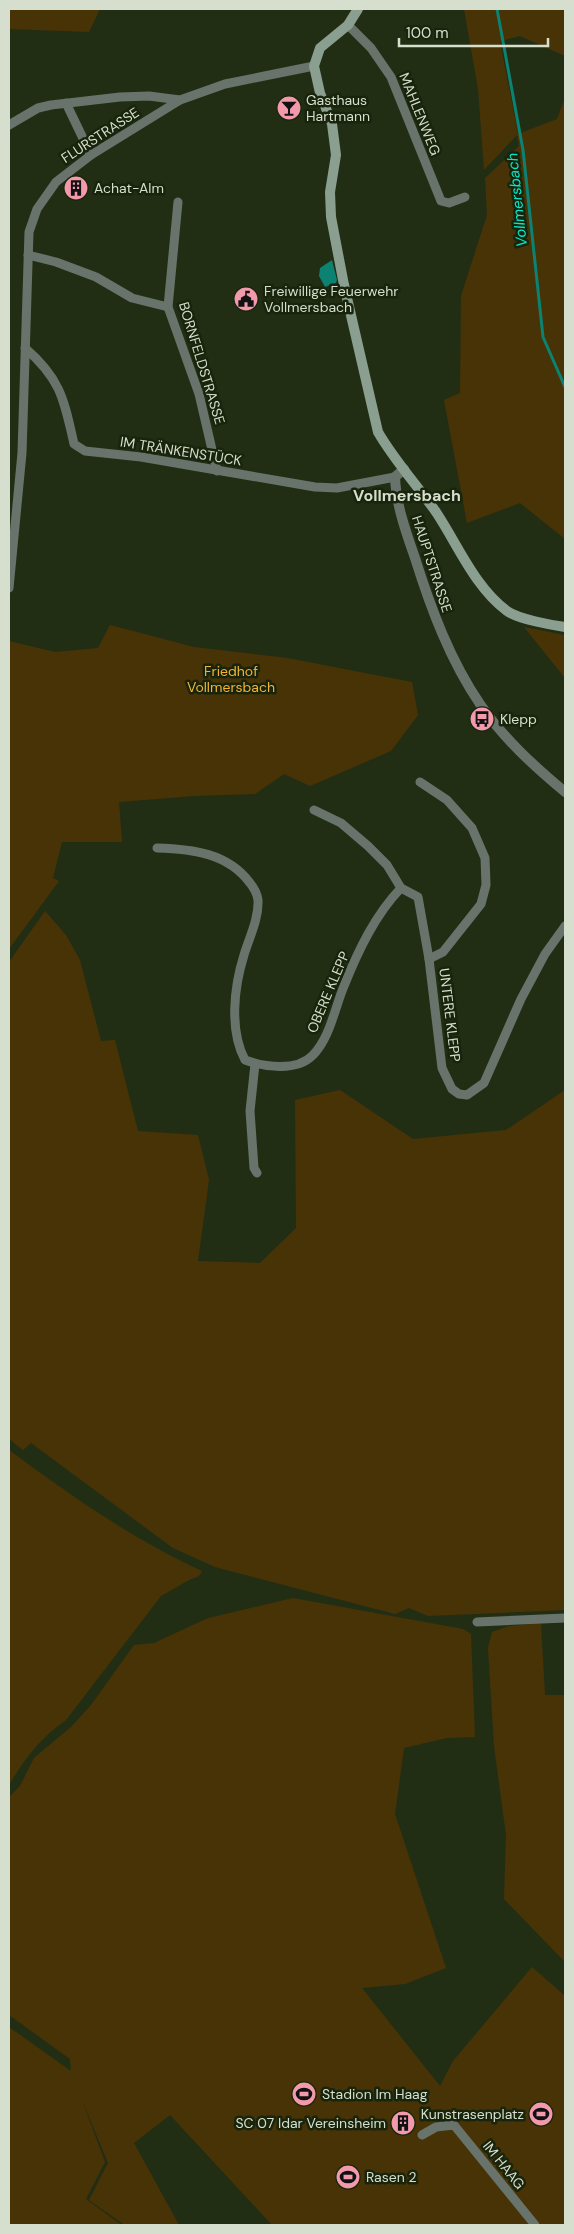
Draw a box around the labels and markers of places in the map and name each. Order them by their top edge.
place label: Gasthaus Hartmann [306,91,370,125]
bar icon: Gasthaus Hartmann [276,95,302,121]
building icon: Achat-Alm [63,175,89,201]
place label: Achat-Alm [94,179,164,197]
place label: Freiwillige Feuerwehr Vollmersbach [264,282,398,316]
public building icon: Freiwillige Feuerwehr Vollmersbach [233,286,259,312]
bus stop icon: Klepp [469,706,495,732]
place label: Klepp [500,710,537,728]
sports icon: Stadion Im Haag [291,2081,317,2107]
place label: Stadion Im Haag [322,2085,428,2103]
sports icon: Kunstrasenplatz [528,2101,554,2127]
place label: Kunstrasenplatz [421,2105,524,2123]
building icon: SC 07 Idar Vereinsheim [390,2110,416,2136]
place label: SC 07 Idar Vereinsheim [235,2114,386,2132]
sports icon: Rasen 2 [335,2164,361,2190]
place label: Rasen 2 [366,2168,417,2186]

